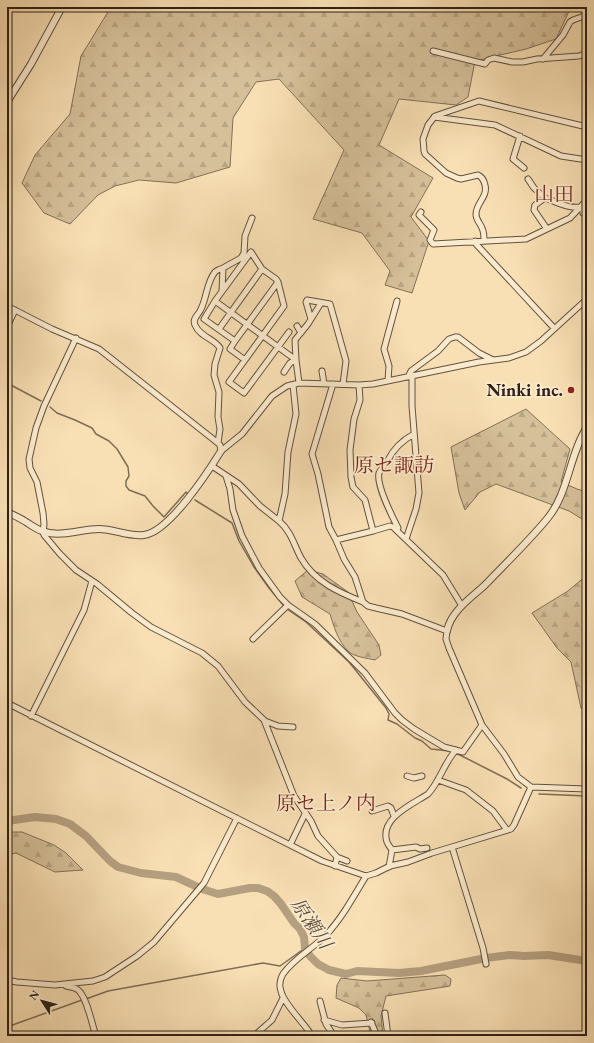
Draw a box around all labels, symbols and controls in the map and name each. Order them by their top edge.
district label: 山田 [534,181,574,207]
place label: Ninki inc. [487,378,563,401]
marker: Ninki inc. [566,385,576,395]
district label: 原セ諏訪 [354,452,434,478]
district label: 原セ上ノ内 [276,790,376,816]
water label: 原瀬川 [285,893,339,956]
north arrow [22,981,62,1021]
text: N [26,987,42,1003]

